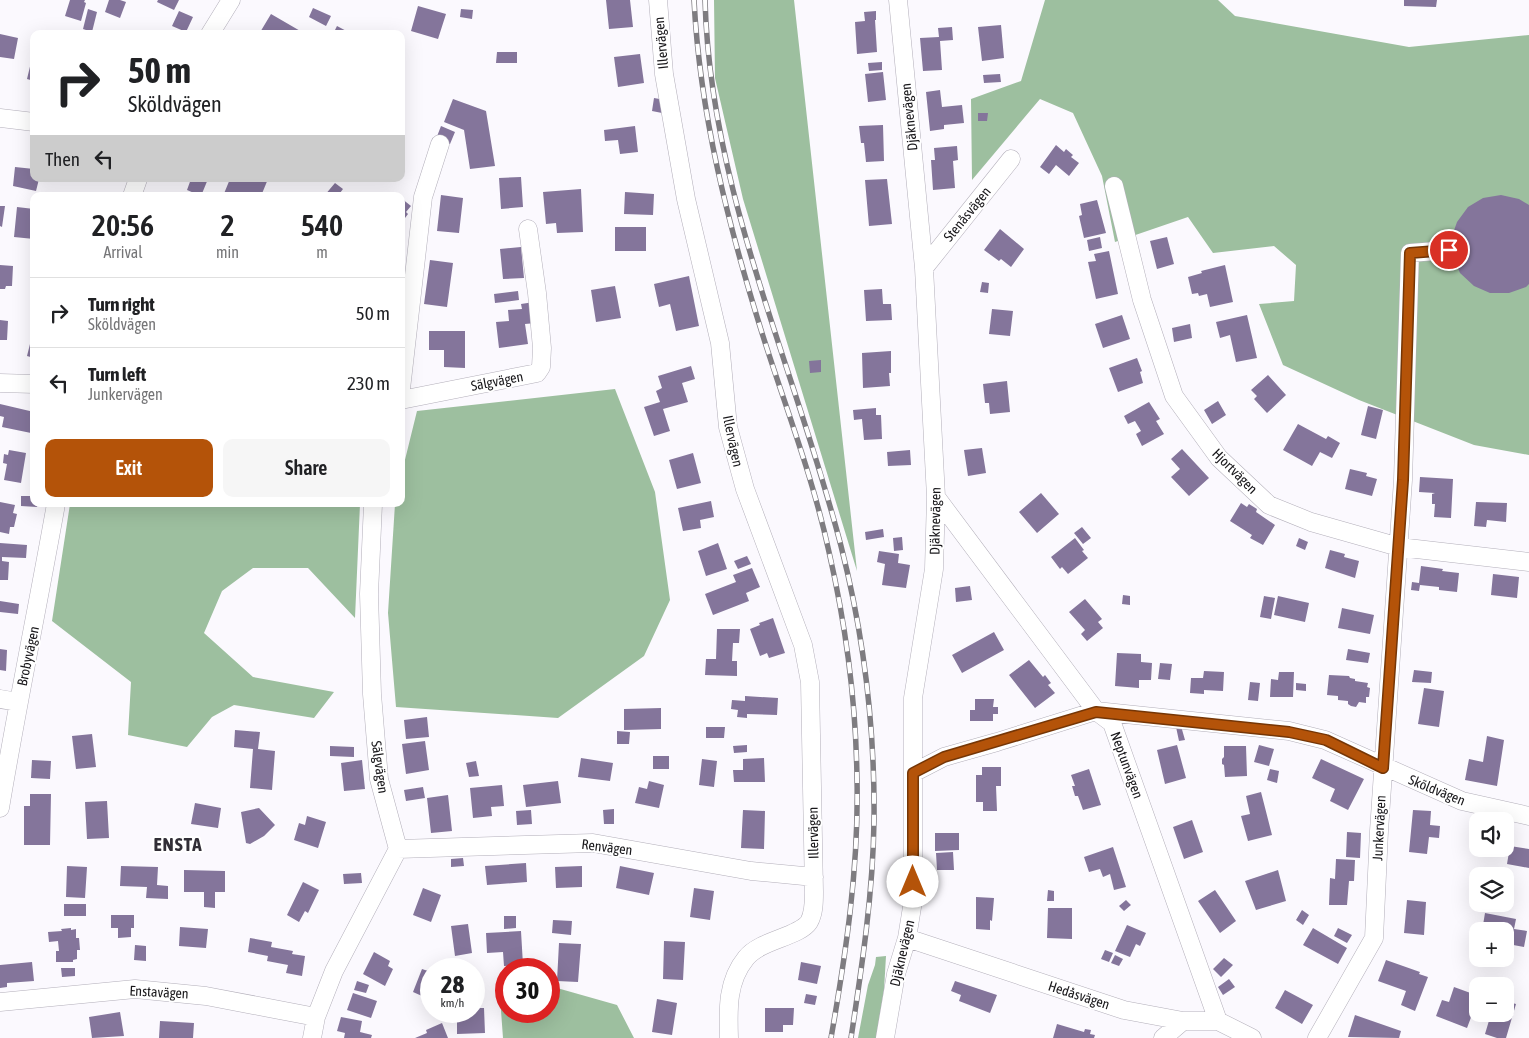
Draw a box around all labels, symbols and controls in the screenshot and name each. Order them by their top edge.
street label: Illervägen [651,16,671,70]
icon: right [45,50,110,115]
text: 50 m [128,50,191,90]
street label: Djäknevägen [898,82,920,152]
text: Sköldvägen [128,91,222,117]
icon: left [90,145,118,173]
text: Then [45,148,80,170]
street label: Stenåsvägen [940,184,994,244]
text: 20:56 [92,208,154,242]
text: 2 [220,208,235,242]
text: 540 [301,208,343,242]
pin [1428,229,1470,271]
icon: arrive [1435,236,1463,264]
text: Arrival [103,243,143,261]
text: min [216,243,239,261]
text: m [316,243,328,261]
text: Turn right [88,293,155,315]
icon: right [45,299,73,327]
text: 50 m [356,302,390,324]
text: Sköldvägen [88,315,156,333]
text: Turn left [88,363,146,385]
street label: Sälgvägen [469,368,525,394]
icon: left [45,369,73,397]
text: 230 m [347,372,390,394]
text: Junkervägen [88,385,163,403]
street label: Illervägen [720,414,746,468]
button: Exit [45,439,213,497]
button: Share [223,439,390,497]
street label: Hjortvägen [1209,445,1261,497]
street label: Djäknevägen [926,487,944,555]
street label: Brobyvägen [14,625,42,687]
street label: Neptunvägen [1108,729,1146,801]
street label: Sälgvägen [368,740,392,794]
street label: Sköldvägen [1406,771,1468,809]
street label: Junkervägen [1369,795,1389,861]
street label: Illervägen [805,807,821,859]
map controls [1469,812,1514,1022]
button: sound [1469,812,1514,857]
district label: ENSTA [153,833,203,855]
street label: Renvägen [581,836,633,858]
position arrow [886,855,938,907]
button: layers [1469,867,1514,912]
street label: Djäknevägen [887,918,917,988]
button: + [1469,922,1514,967]
speed limit sign: 30 [495,958,560,1023]
text: 28 [441,970,464,998]
button: − [1469,977,1514,1022]
street label: Hedåsvägen [1046,978,1112,1012]
street label: Enstavägen [129,982,189,1002]
text: km/h [441,996,464,1010]

